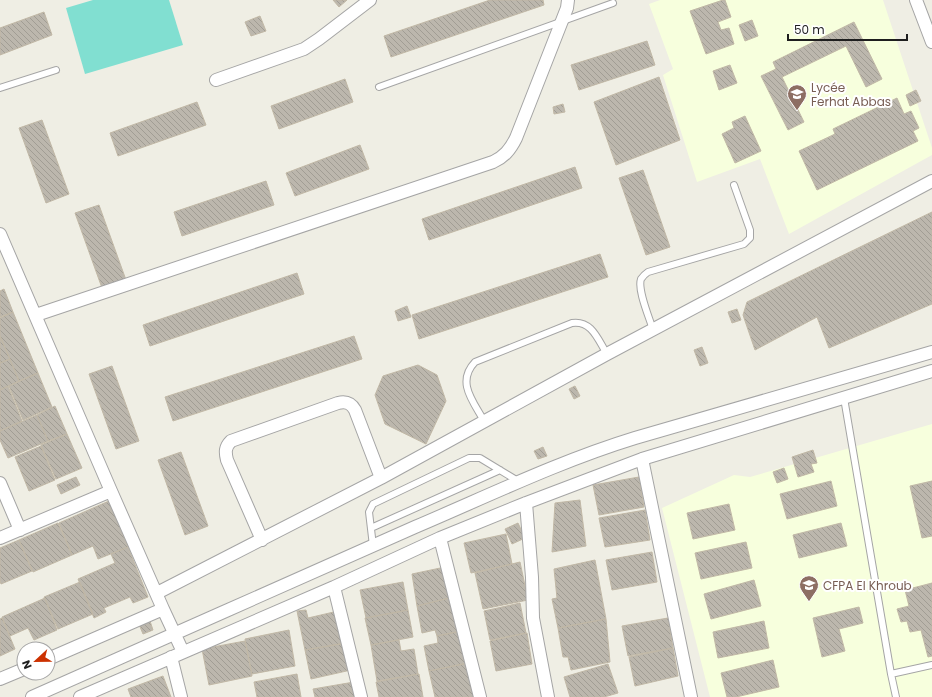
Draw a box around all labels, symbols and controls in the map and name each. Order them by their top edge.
scale bar [788,16,907,42]
text: 50 m [794,21,825,38]
place label: Lycée Ferhat Abbas [811,79,891,110]
school or university icon: Lycée Ferhat Abbas [786,83,808,111]
school or university icon: CFPA El Khroub [798,574,820,602]
place label: CFPA El Khroub [823,577,912,594]
north arrow [16,641,56,681]
text: N [18,658,36,672]

